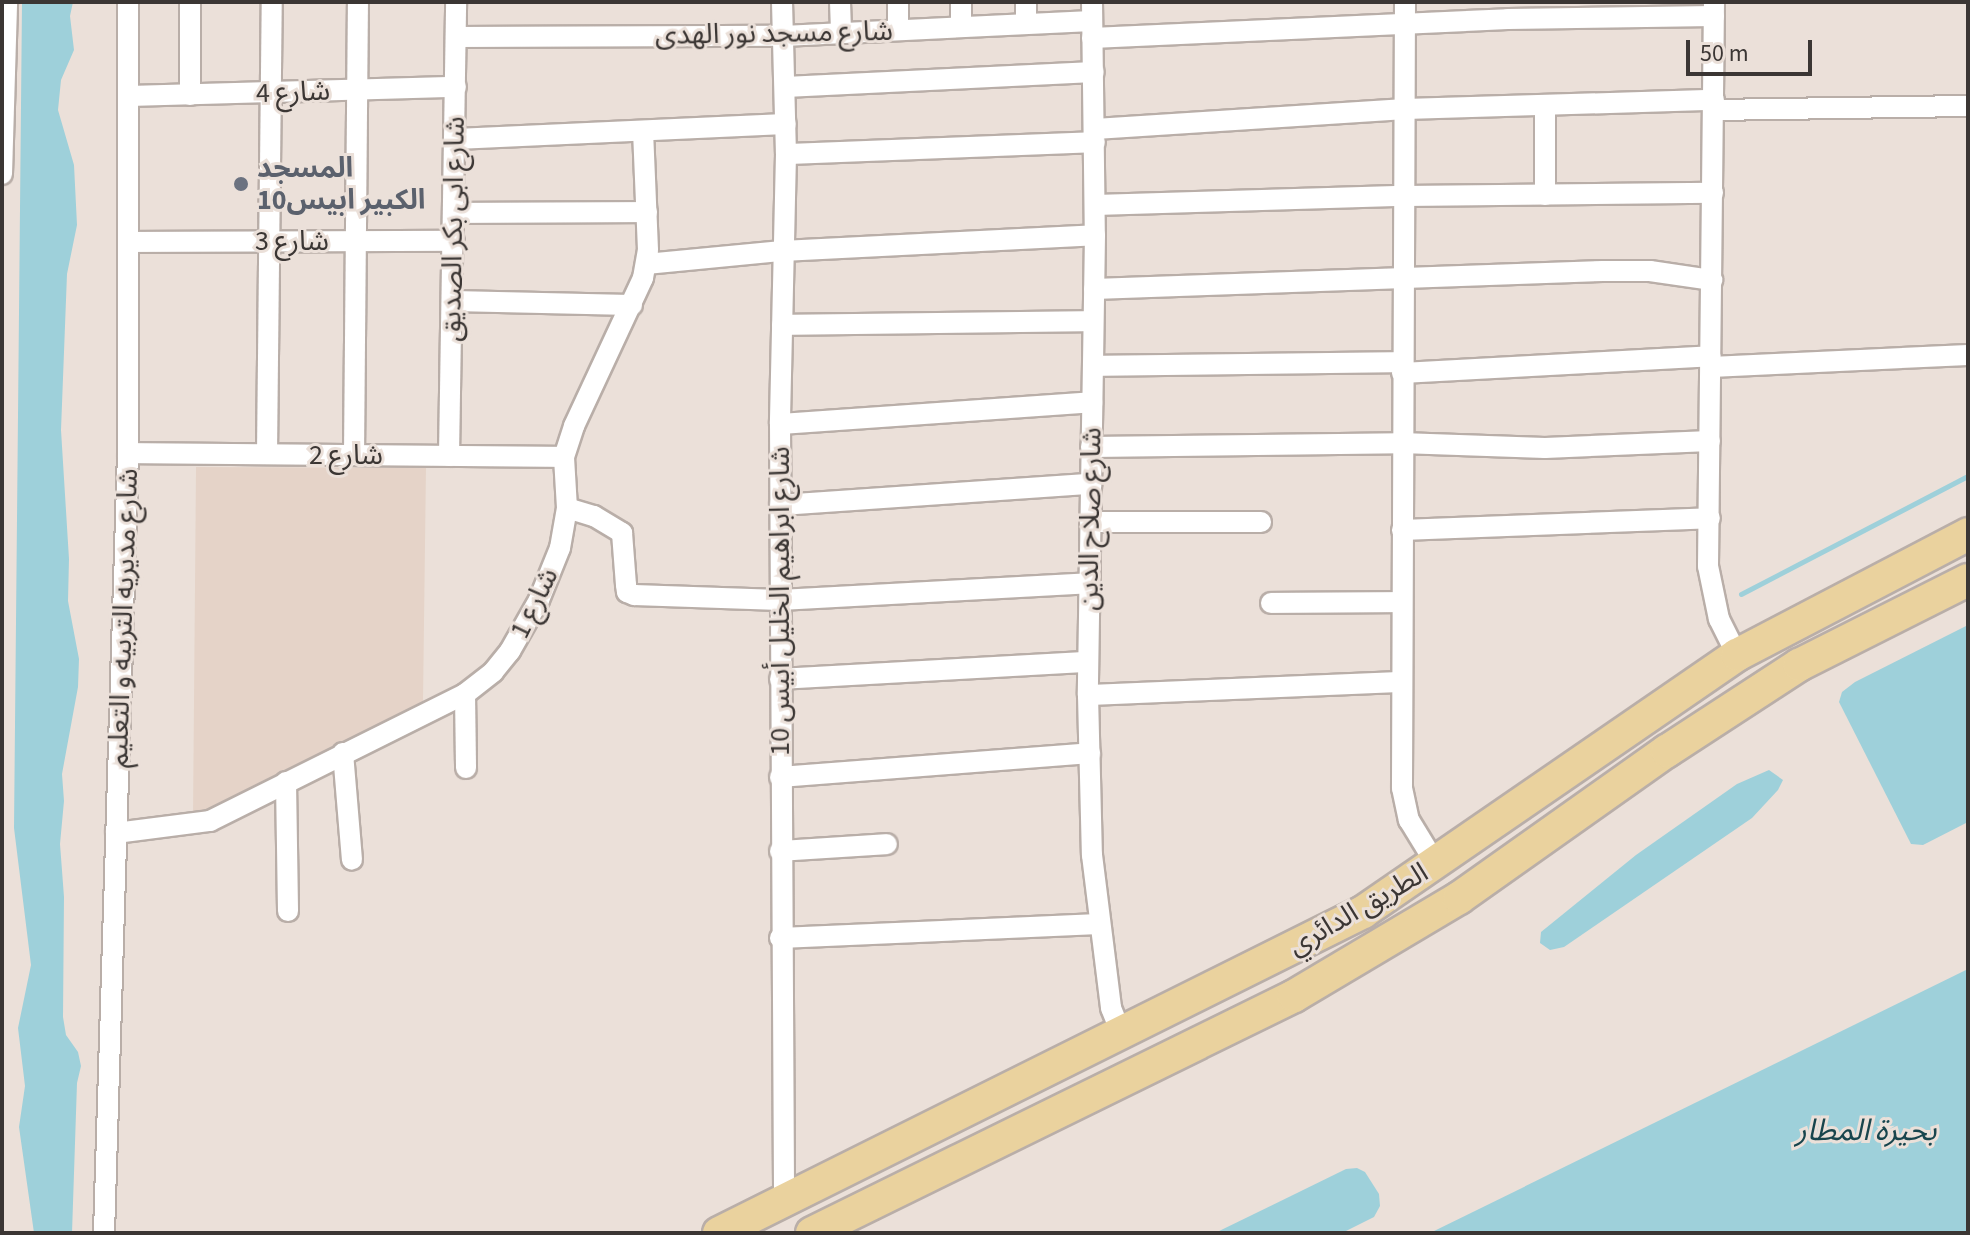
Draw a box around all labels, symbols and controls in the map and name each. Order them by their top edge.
street label: شارع مسجد نور الهدى [655,14,893,52]
scale bar [1690,24,1816,74]
text: 50 m [1700,36,1749,71]
street label: شارع 4 [255,74,331,110]
street label: شارع ابى بكر الصديق [434,116,472,342]
place label: المسجد الكبير ابيس10 [257,151,425,217]
marker: المسجد الكبير ابيس10 [232,175,250,193]
street label: شارع 3 [255,224,329,258]
street label: شارع صلاح الدين [1072,427,1108,611]
street label: شارع 2 [309,438,383,472]
street label: شارع ابراهيم الخليل أبيس 10 [763,446,797,756]
street label: شارع مديريه التربيه و التعليم [101,468,145,768]
street label: شارع 1 [503,562,565,644]
street label: الطريق الدائري [1282,855,1434,963]
water label: بحيرة المطار [1796,1113,1936,1149]

